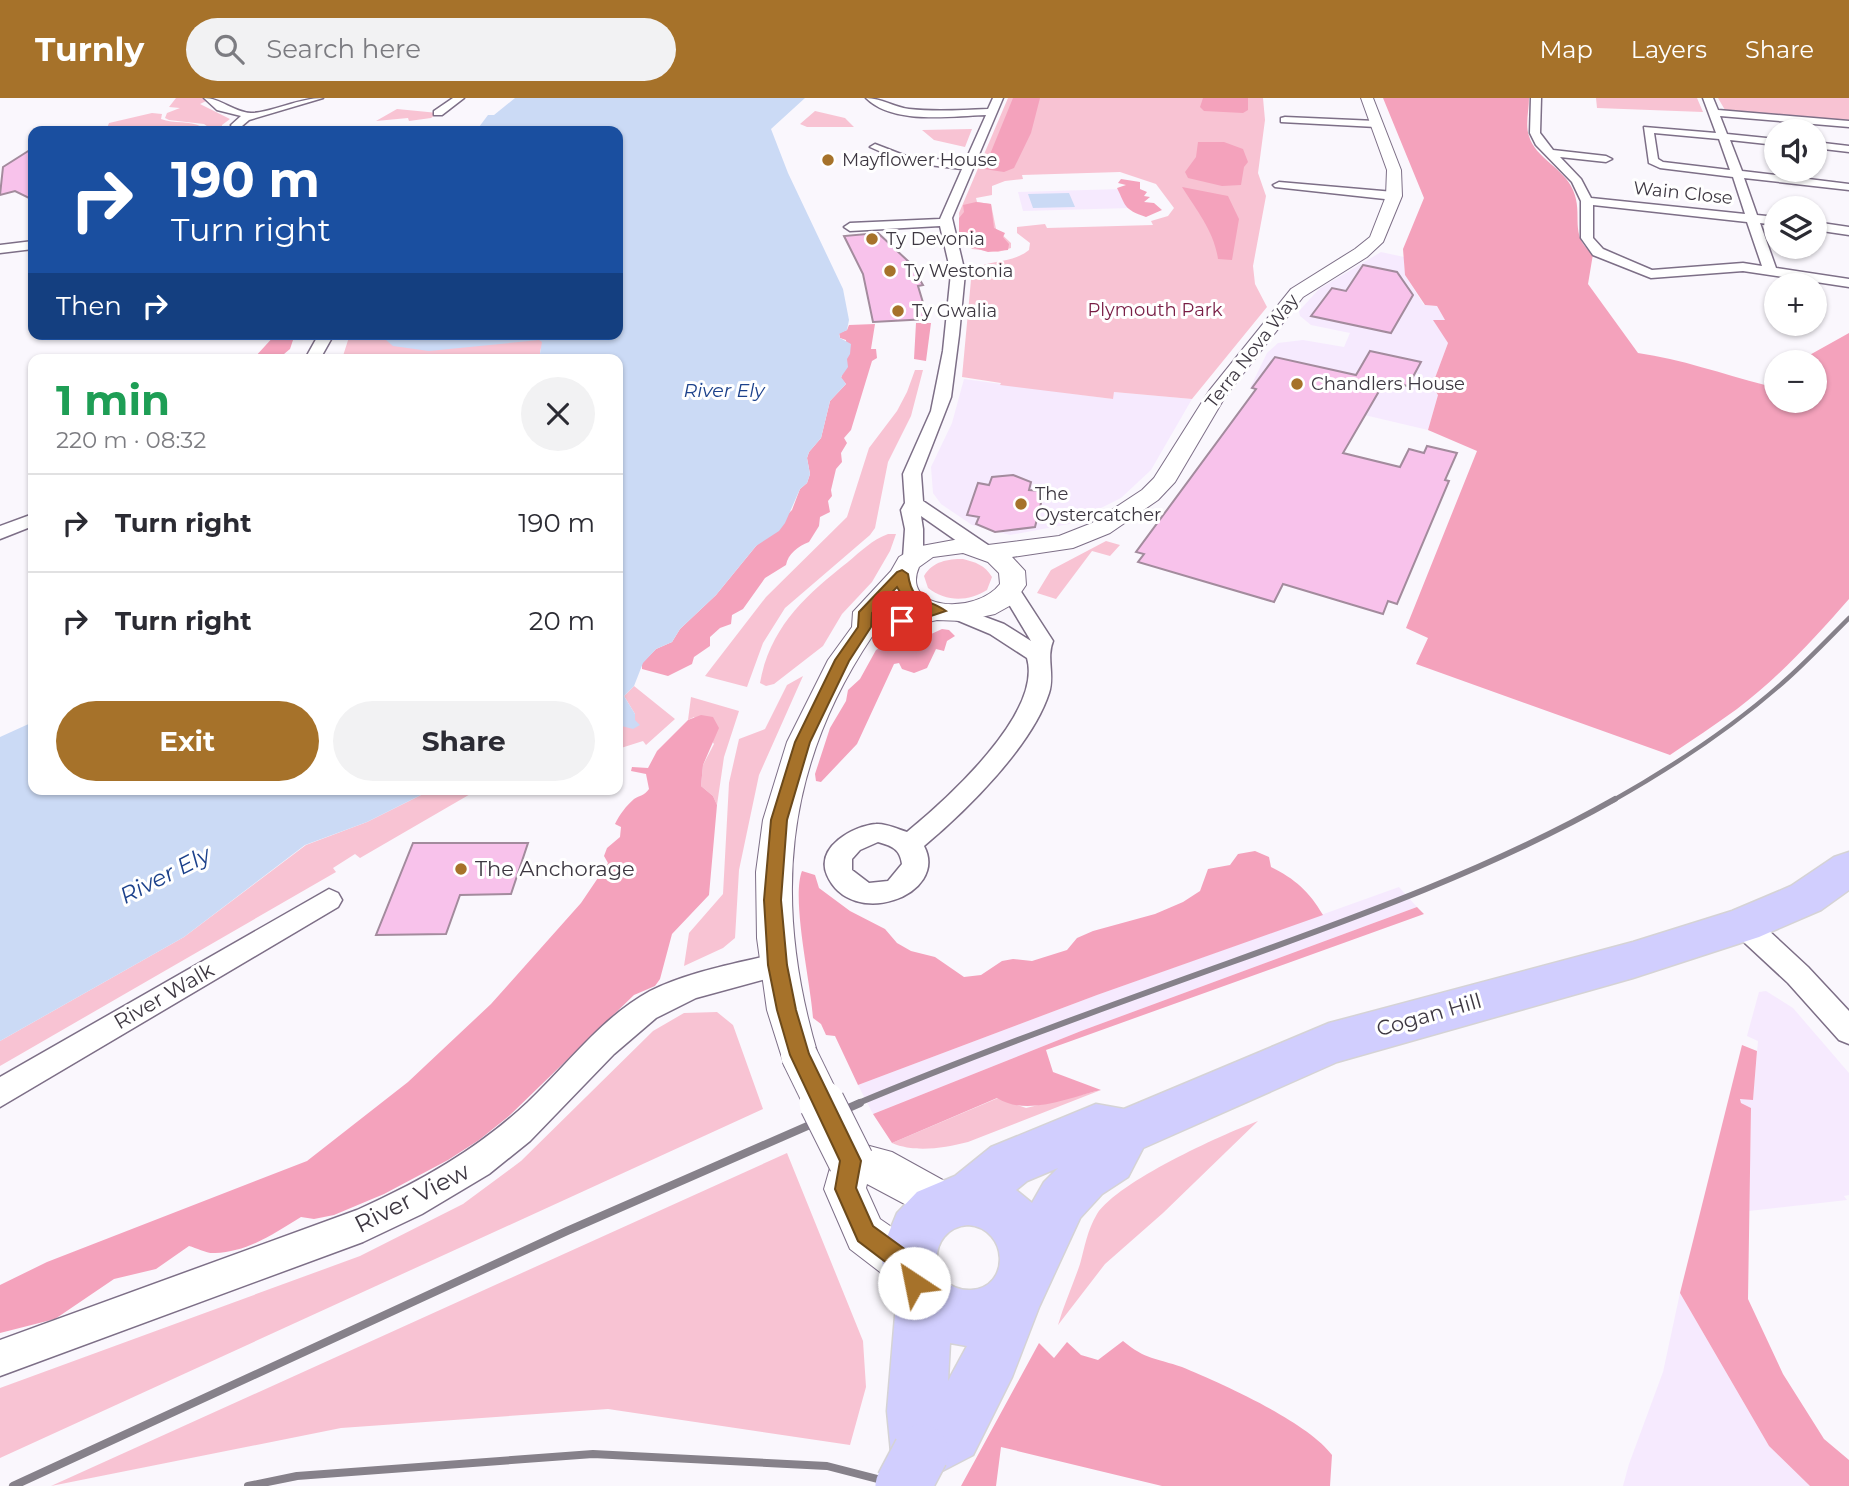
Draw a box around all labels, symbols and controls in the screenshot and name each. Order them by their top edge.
search box [186,18,676,81]
text: Turnly [35,29,144,69]
icon: search [210,30,248,68]
text: Search here [266,33,421,65]
text: Map [1539,35,1593,64]
text: Layers [1631,35,1707,64]
text: Share [1745,35,1814,64]
map controls [1764,119,1827,413]
button: sound [1764,119,1827,182]
place label: Mayflower House [842,149,997,171]
text: 190 m [171,150,320,209]
marker: Mayflower House [820,152,836,168]
icon: right [56,154,147,245]
street label: Wain Close [1632,177,1734,209]
button: layers [1764,196,1827,259]
text: Turn right [171,210,331,249]
place label: Ty Devonia [886,228,985,250]
marker: Ty Devonia [864,231,880,247]
place label: Ty Westonia [904,260,1013,282]
marker: Ty Westonia [882,263,898,279]
button: + [1764,273,1827,336]
icon: right [136,287,174,325]
street label: Terra Nova Way [1201,289,1303,412]
text: Then [56,290,122,322]
park label: Plymouth Park [1087,299,1223,321]
place label: Ty Gwalia [912,300,997,322]
marker: Ty Gwalia [890,303,906,319]
button: − [1764,350,1827,413]
place label: Chandlers House [1311,373,1465,395]
text: 1 min [56,374,170,426]
marker: Chandlers House [1289,376,1305,392]
button: close [521,377,595,451]
water label: River Ely [684,379,766,402]
text: 220 m · 08:32 [56,426,206,454]
place label: The Oystercatcher [1035,483,1161,526]
marker: The Oystercatcher [1013,496,1029,512]
icon: right [56,504,94,542]
text: Turn right [115,507,251,539]
text: 190 m [518,507,595,539]
pin [872,591,932,651]
icon: right [56,602,94,640]
icon: arrive [883,602,921,640]
text: Turn right [115,605,251,637]
text: 20 m [529,605,595,637]
button: Exit [56,701,319,781]
button: Share [333,701,595,781]
water label: River Ely [115,840,216,910]
place label: The Anchorage [475,856,635,881]
marker: The Anchorage [453,861,469,877]
street label: River Walk [109,957,219,1034]
street label: Cogan Hill [1373,988,1484,1041]
street label: River View [349,1156,474,1239]
position arrow [877,1246,951,1320]

